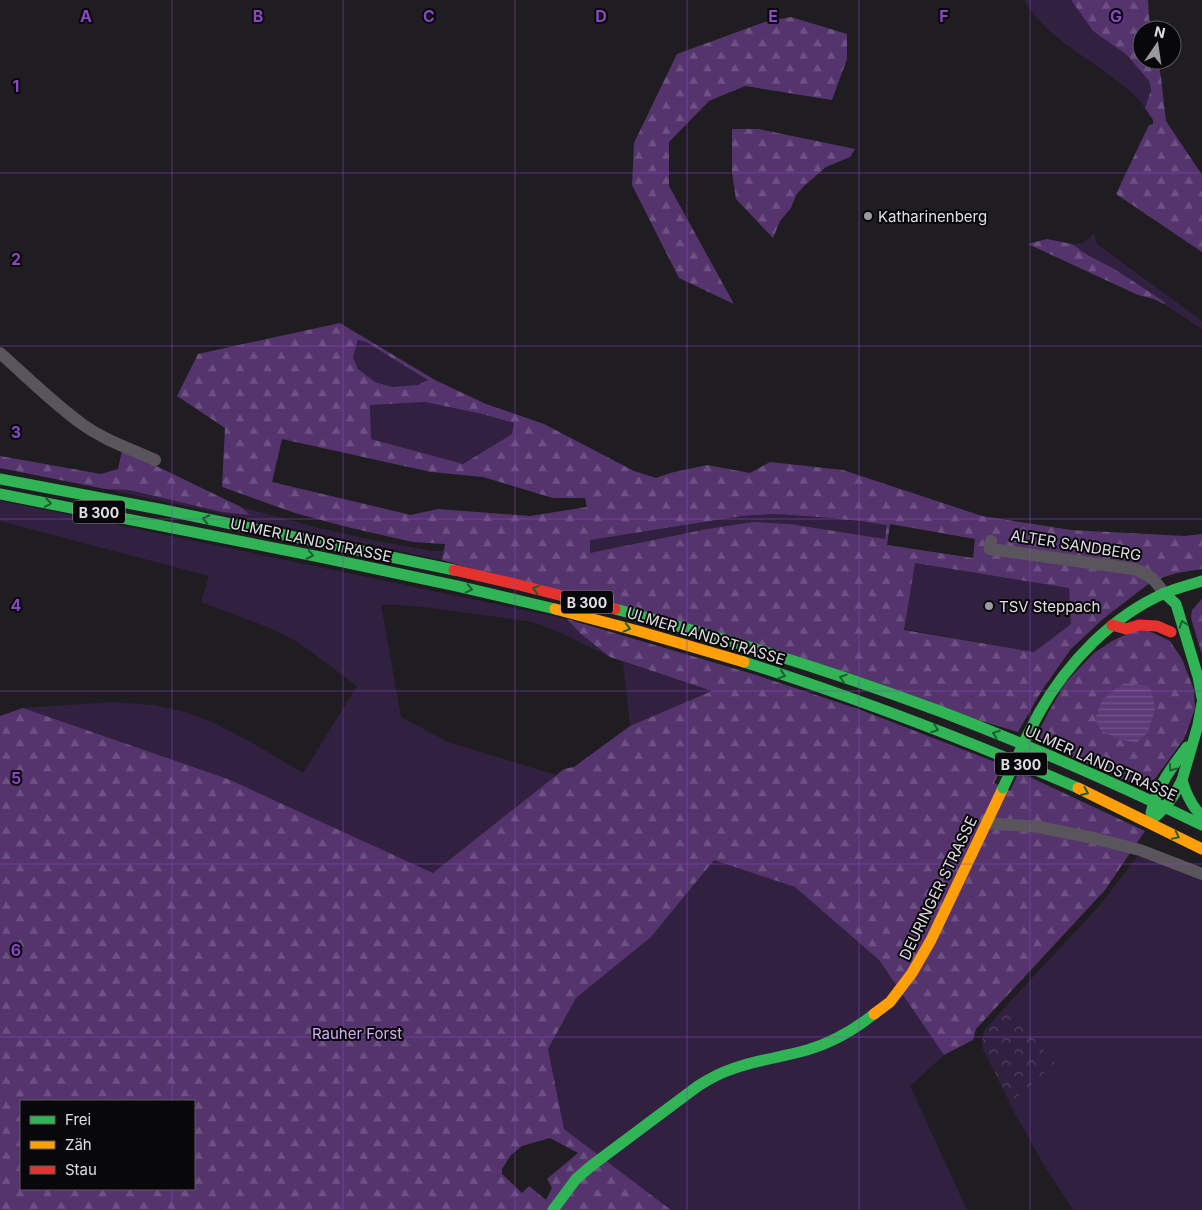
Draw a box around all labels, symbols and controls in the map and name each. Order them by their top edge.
text: A [80,6,92,26]
text: B [253,6,263,26]
text: C [423,6,435,26]
text: D [595,6,607,26]
text: E [768,6,778,26]
text: F [939,6,949,26]
text: G [1110,6,1122,26]
north arrow [1132,20,1182,70]
text: N [1153,22,1167,41]
text: 1 [13,76,19,96]
place label: Katharinenberg [878,207,987,226]
marker: Katharinenberg [862,210,874,222]
text: 2 [11,249,21,269]
text: 3 [11,422,21,442]
one-way arrow [44,498,52,508]
road number: B 300 [73,501,125,524]
one-way arrow [201,514,210,524]
street label: ULMER LANDSTRASSE [229,514,393,566]
street label: ALTER SANDBERG [1009,525,1143,565]
one-way arrow [306,549,315,559]
one-way arrow [464,583,473,594]
one-way arrow [531,584,540,595]
road number: B 300 [561,590,613,614]
text: 4 [11,595,22,615]
place label: TSV Steppach [999,597,1100,616]
marker: TSV Steppach [983,600,995,612]
street label: ULMER LANDSTRASSE [625,603,787,669]
one-way arrow [1179,621,1189,629]
one-way arrow [622,623,630,633]
one-way arrow [778,669,786,679]
one-way arrow [839,674,848,684]
street label: ULMER LANDSTRASSE [1022,721,1180,805]
one-way arrow [931,724,939,734]
one-way arrow [992,729,1000,739]
road number: B 300 [995,752,1047,776]
one-way arrow [1169,762,1178,772]
text: 5 [11,768,21,788]
one-way arrow [1080,786,1089,797]
street label: DEURINGER STRASSE [895,813,981,963]
one-way arrow [1170,829,1179,839]
text: 6 [11,940,21,960]
park label: Rauher Forst [312,1024,402,1043]
legend [20,1100,195,1190]
text: Frei [65,1110,91,1129]
text: Zäh [65,1135,92,1154]
text: Stau [65,1160,97,1179]

